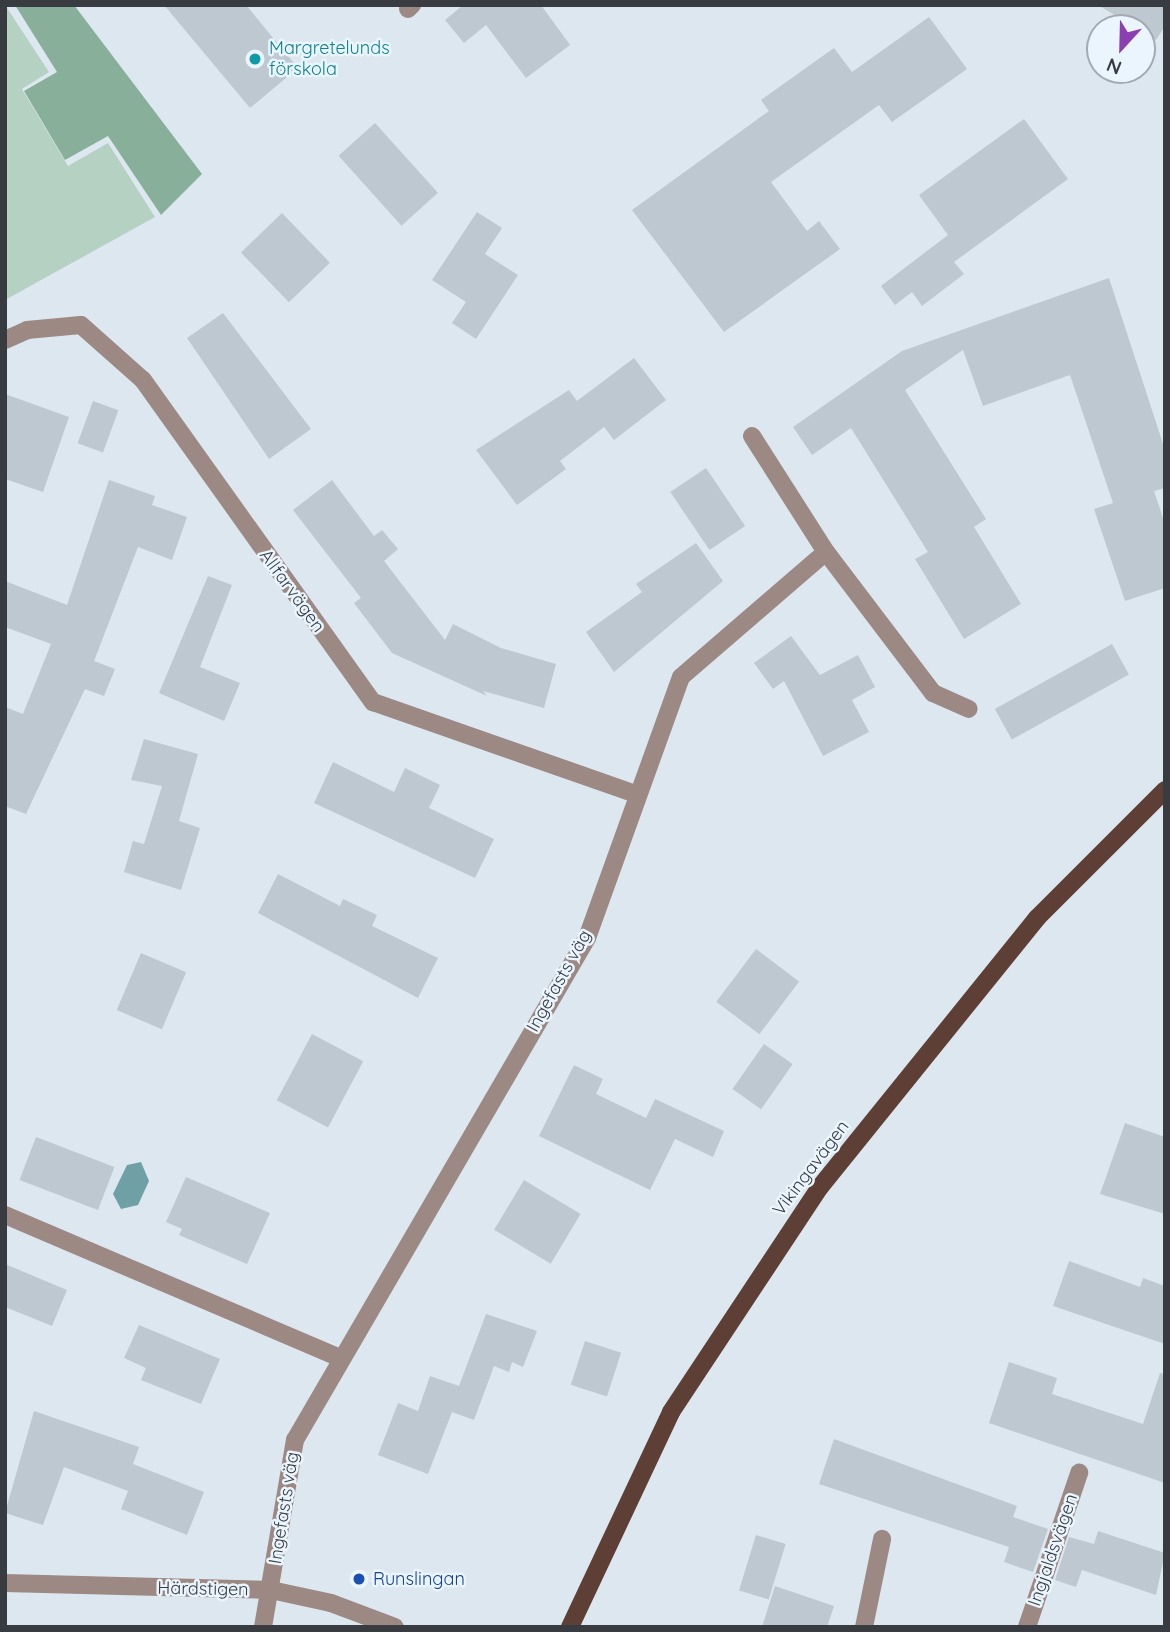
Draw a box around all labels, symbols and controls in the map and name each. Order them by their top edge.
north arrow [1086,14,1156,84]
place label: Margretelunds förskola [269,38,390,80]
marker: Margretelunds förskola [247,51,263,67]
text: N [1103,53,1125,80]
street label: Allfarvägen [255,545,329,637]
street label: Ingefasts väg [522,926,596,1036]
street label: Vikingavägen [768,1116,854,1220]
street label: Ingefasts väg [264,1450,304,1566]
street label: Ingjaldsvägen [1024,1491,1082,1609]
place label: Runslingan [373,1568,465,1590]
marker: Runslingan [351,1571,367,1587]
street label: Härdstigen [157,1577,249,1601]

